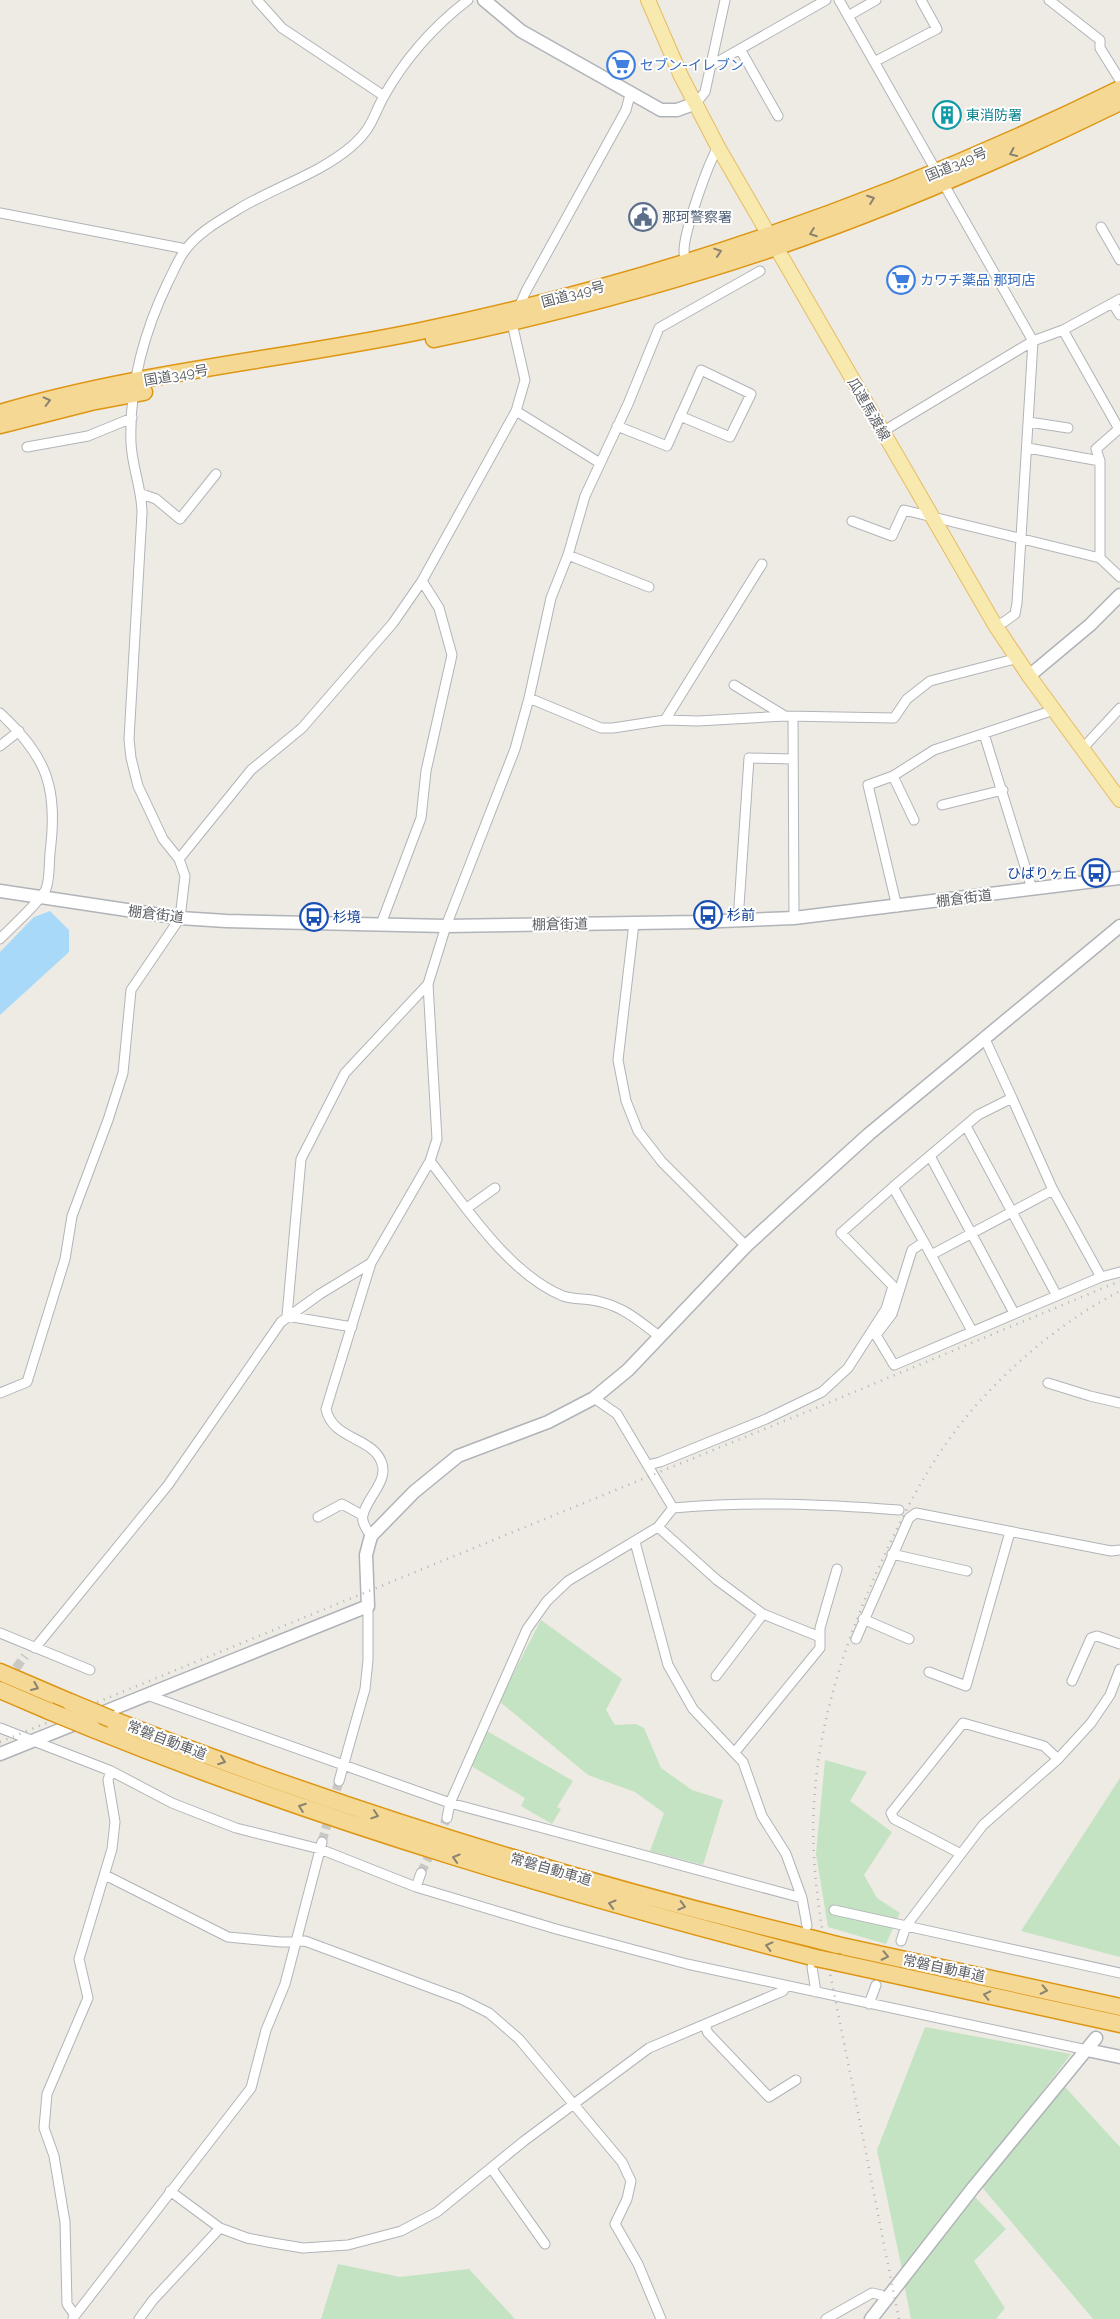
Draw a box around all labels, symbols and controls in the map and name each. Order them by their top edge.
supermarket icon: セブン-イレブン [606,50,636,80]
place label: セブン-イレブン [640,57,744,73]
building icon: 東消防署 [932,100,962,130]
place label: 東消防署 [966,107,1022,123]
street label: 国道349号 [923,144,989,184]
one-way arrow [1009,146,1018,157]
one-way arrow [866,195,875,205]
public building icon: 那珂警察署 [628,202,658,232]
place label: 那珂警察署 [662,209,732,225]
one-way arrow [809,227,818,237]
one-way arrow [713,248,721,258]
supermarket icon: カワチ薬品 那珂店 [886,265,916,295]
place label: カワチ薬品 那珂店 [920,272,1036,288]
street label: 国道349号 [539,278,607,310]
street label: 国道349号 [142,361,210,389]
street label: 瓜連馬渡線 [845,375,893,443]
one-way arrow [43,396,51,406]
bus stop icon: ひばりヶ丘 [1081,858,1111,888]
place label: ひばりヶ丘 [1007,865,1077,881]
street label: 棚倉街道 [935,887,993,909]
bus stop icon: 杉前 [693,900,723,930]
bus stop icon: 杉境 [299,902,329,932]
street label: 棚倉街道 [127,903,185,925]
place label: 杉前 [727,907,755,923]
place label: 杉境 [333,909,361,925]
street label: 棚倉街道 [532,916,588,932]
one-way arrow [30,1681,39,1691]
street label: 常磐自動車道 [125,1717,209,1763]
one-way arrow [217,1755,226,1765]
one-way arrow [298,1803,307,1813]
one-way arrow [371,1809,379,1819]
street label: 常磐自動車道 [508,1850,594,1888]
one-way arrow [453,1854,461,1864]
one-way arrow [608,1899,617,1910]
one-way arrow [678,1901,686,1911]
one-way arrow [766,1941,774,1951]
one-way arrow [881,1950,889,1960]
street label: 常磐自動車道 [901,1951,987,1985]
one-way arrow [1039,1985,1048,1995]
one-way arrow [982,1990,991,2001]

